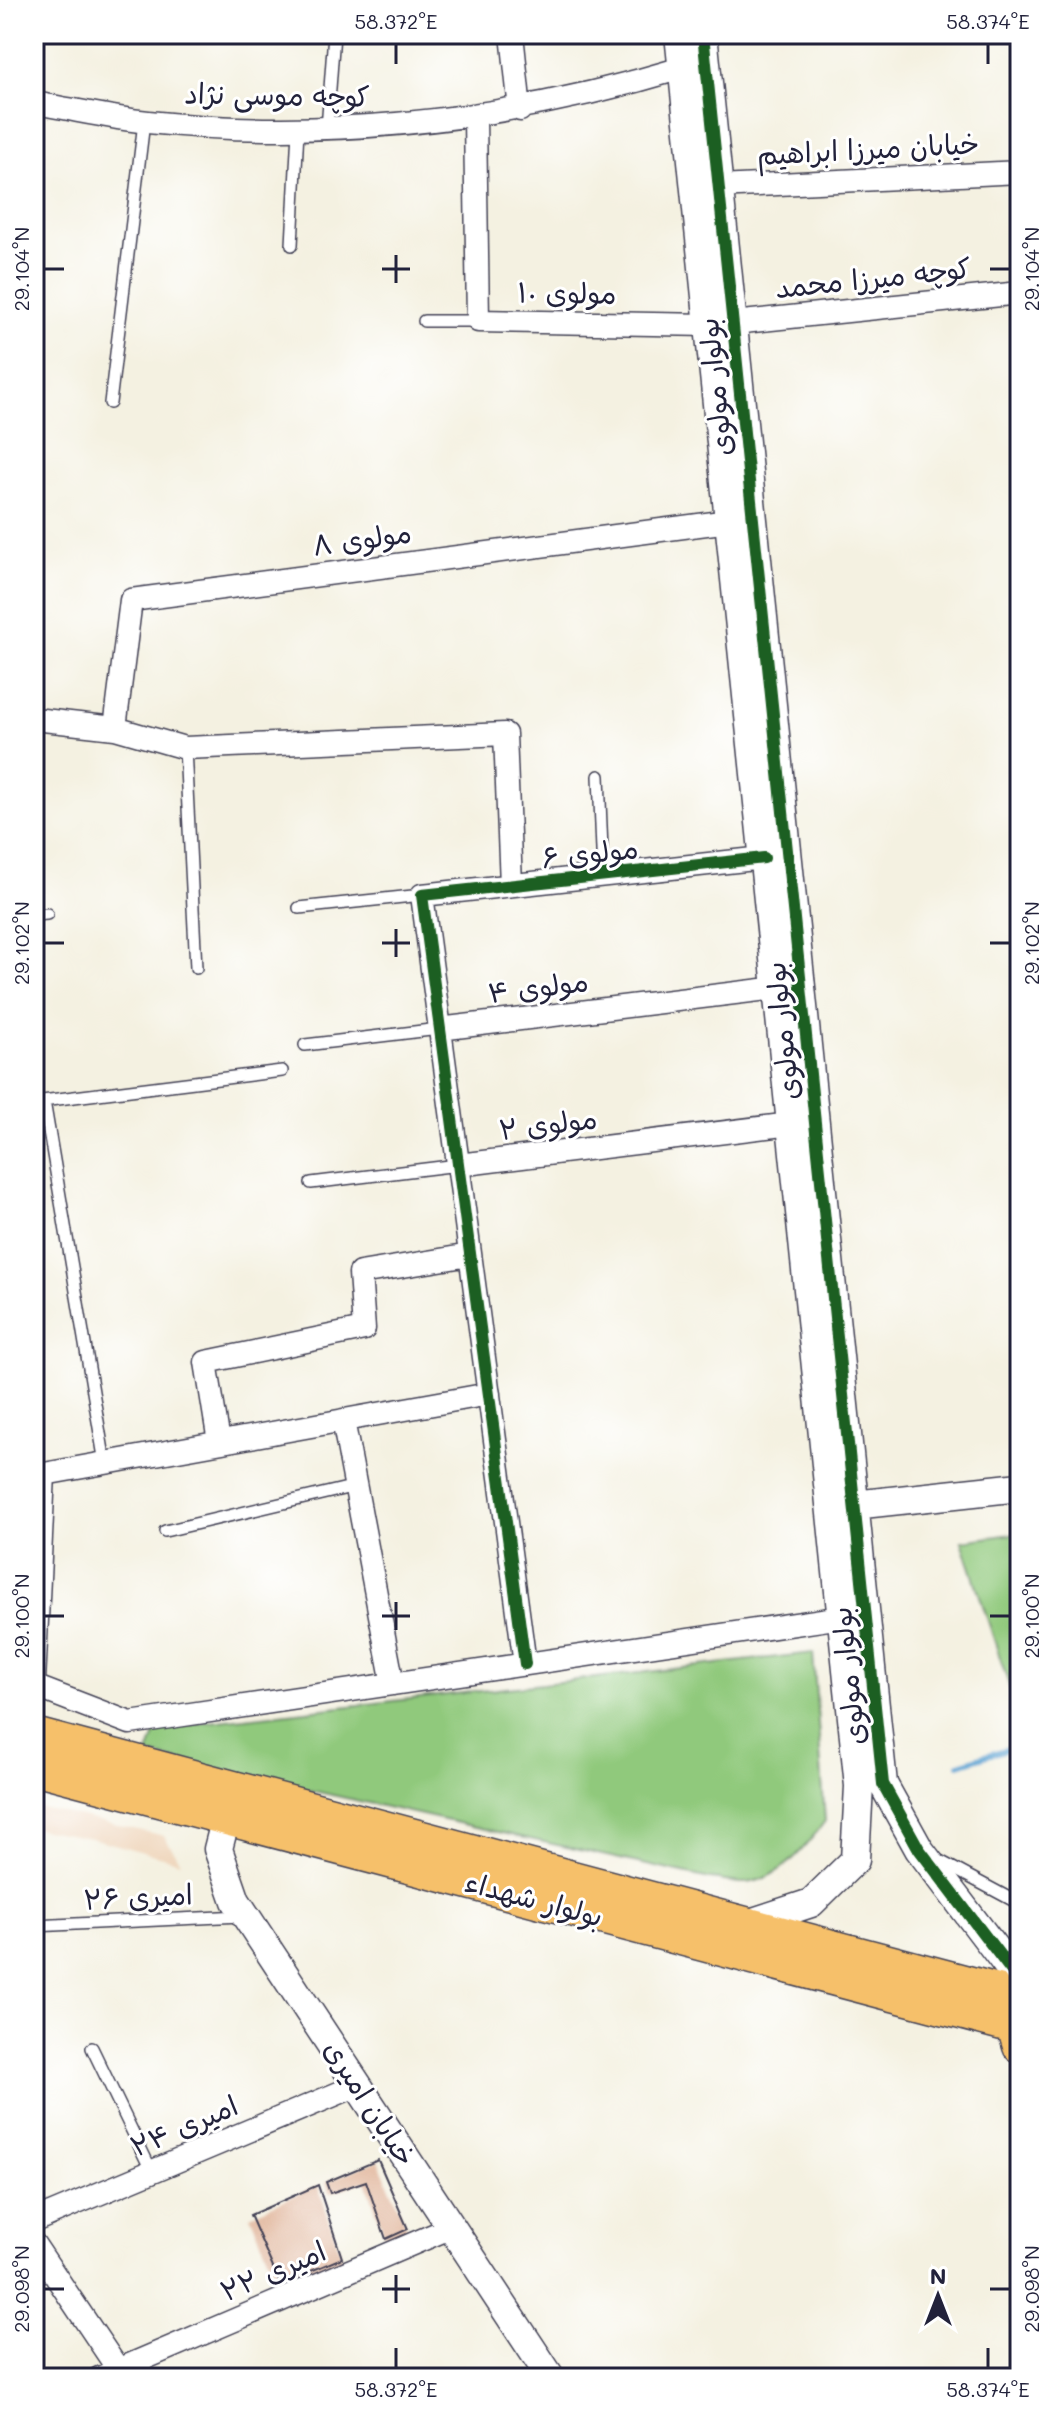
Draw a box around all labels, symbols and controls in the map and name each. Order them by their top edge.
text: 58.372°E [355,8,437,34]
text: 58.374°E [946,8,1030,34]
street label: کوچه موسی نژاد [184,74,370,115]
street label: خیابان میرزا ابراهیم [756,124,980,177]
text: 29.104°N [8,227,34,311]
text: 29.104°N [1018,227,1044,311]
street label: کوچه میرزا محمد [773,249,973,306]
street label: مولوی ۱۰ [517,273,617,312]
street label: بولوار مولوی [689,316,741,458]
street label: مولوی ۸ [310,513,414,564]
street label: مولوی ۶ [540,829,640,876]
text: 29.102°N [8,901,34,985]
text: 29.102°N [1018,901,1044,985]
street label: بولوار مولوی [756,960,808,1102]
street label: مولوی ۴ [486,962,590,1011]
street label: مولوی ۲ [497,1099,599,1148]
text: 29.100°N [8,1574,34,1658]
text: 29.100°N [1018,1574,1044,1658]
street label: بولوار مولوی [822,1605,874,1747]
street label: بولوار شهداء [461,1862,607,1936]
street label: امیری ۲۶ [82,1875,193,1917]
street label: خیابان امیری [316,2033,425,2173]
street label: امیری ۲۴ [124,2086,243,2164]
street label: امیری ۲۲ [214,2232,331,2308]
text: 29.098°N [8,2245,34,2333]
text: 29.098°N [1018,2245,1044,2333]
north arrow [898,2256,978,2336]
text: N [930,2261,946,2290]
text: 58.372°E [355,2376,437,2402]
text: 58.374°E [946,2376,1030,2402]

